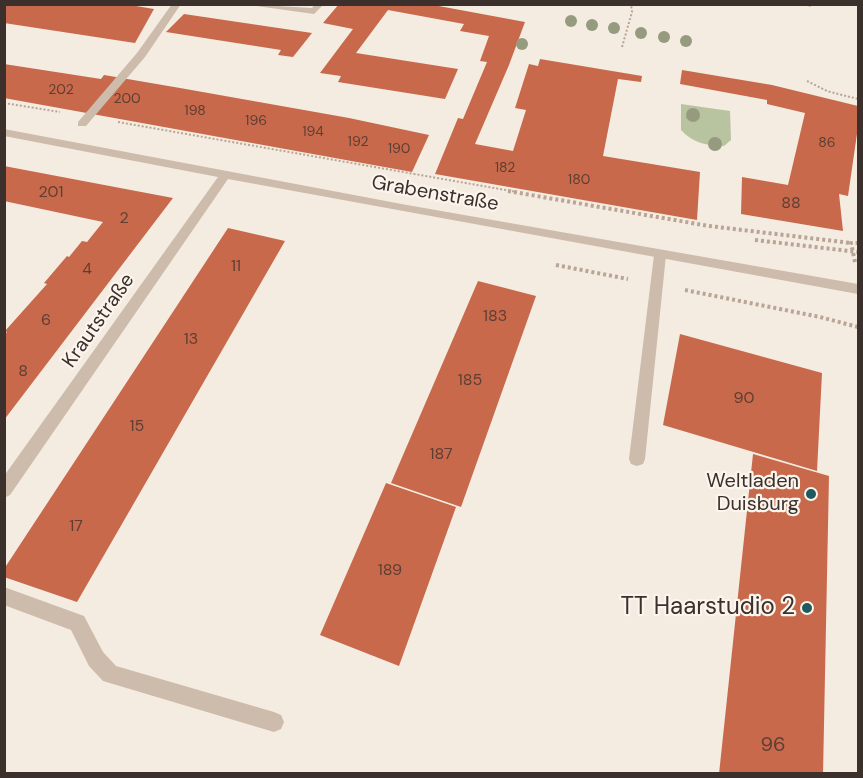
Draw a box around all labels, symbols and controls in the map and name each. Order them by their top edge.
house number: 202 [48,82,74,98]
house number: 200 [113,91,141,107]
house number: 198 [184,103,206,119]
house number: 196 [245,113,267,129]
house number: 194 [302,124,324,140]
house number: 192 [348,134,368,150]
house number: 86 [818,135,836,151]
house number: 190 [388,141,410,157]
house number: 182 [495,160,515,176]
street label: Grabenstraße [369,171,501,217]
house number: 180 [568,172,590,188]
house number: 201 [39,183,63,203]
house number: 88 [781,194,801,214]
house number: 2 [119,209,129,229]
house number: 11 [231,257,241,277]
house number: 4 [82,260,92,280]
street label: Krautstraße [58,269,140,373]
house number: 183 [483,307,507,327]
house number: 6 [41,311,51,331]
house number: 13 [184,330,198,350]
house number: 8 [18,362,28,382]
house number: 185 [458,371,482,391]
house number: 90 [734,389,754,409]
house number: 15 [130,417,144,437]
house number: 187 [430,445,452,465]
place label: Weltladen Duisburg [706,470,799,517]
marker: Weltladen Duisburg [804,487,818,501]
house number: 17 [69,517,83,537]
house number: 189 [378,561,402,581]
place label: TT Haarstudio 2 [620,594,795,622]
marker: TT Haarstudio 2 [800,601,814,615]
house number: 96 [760,734,786,758]

